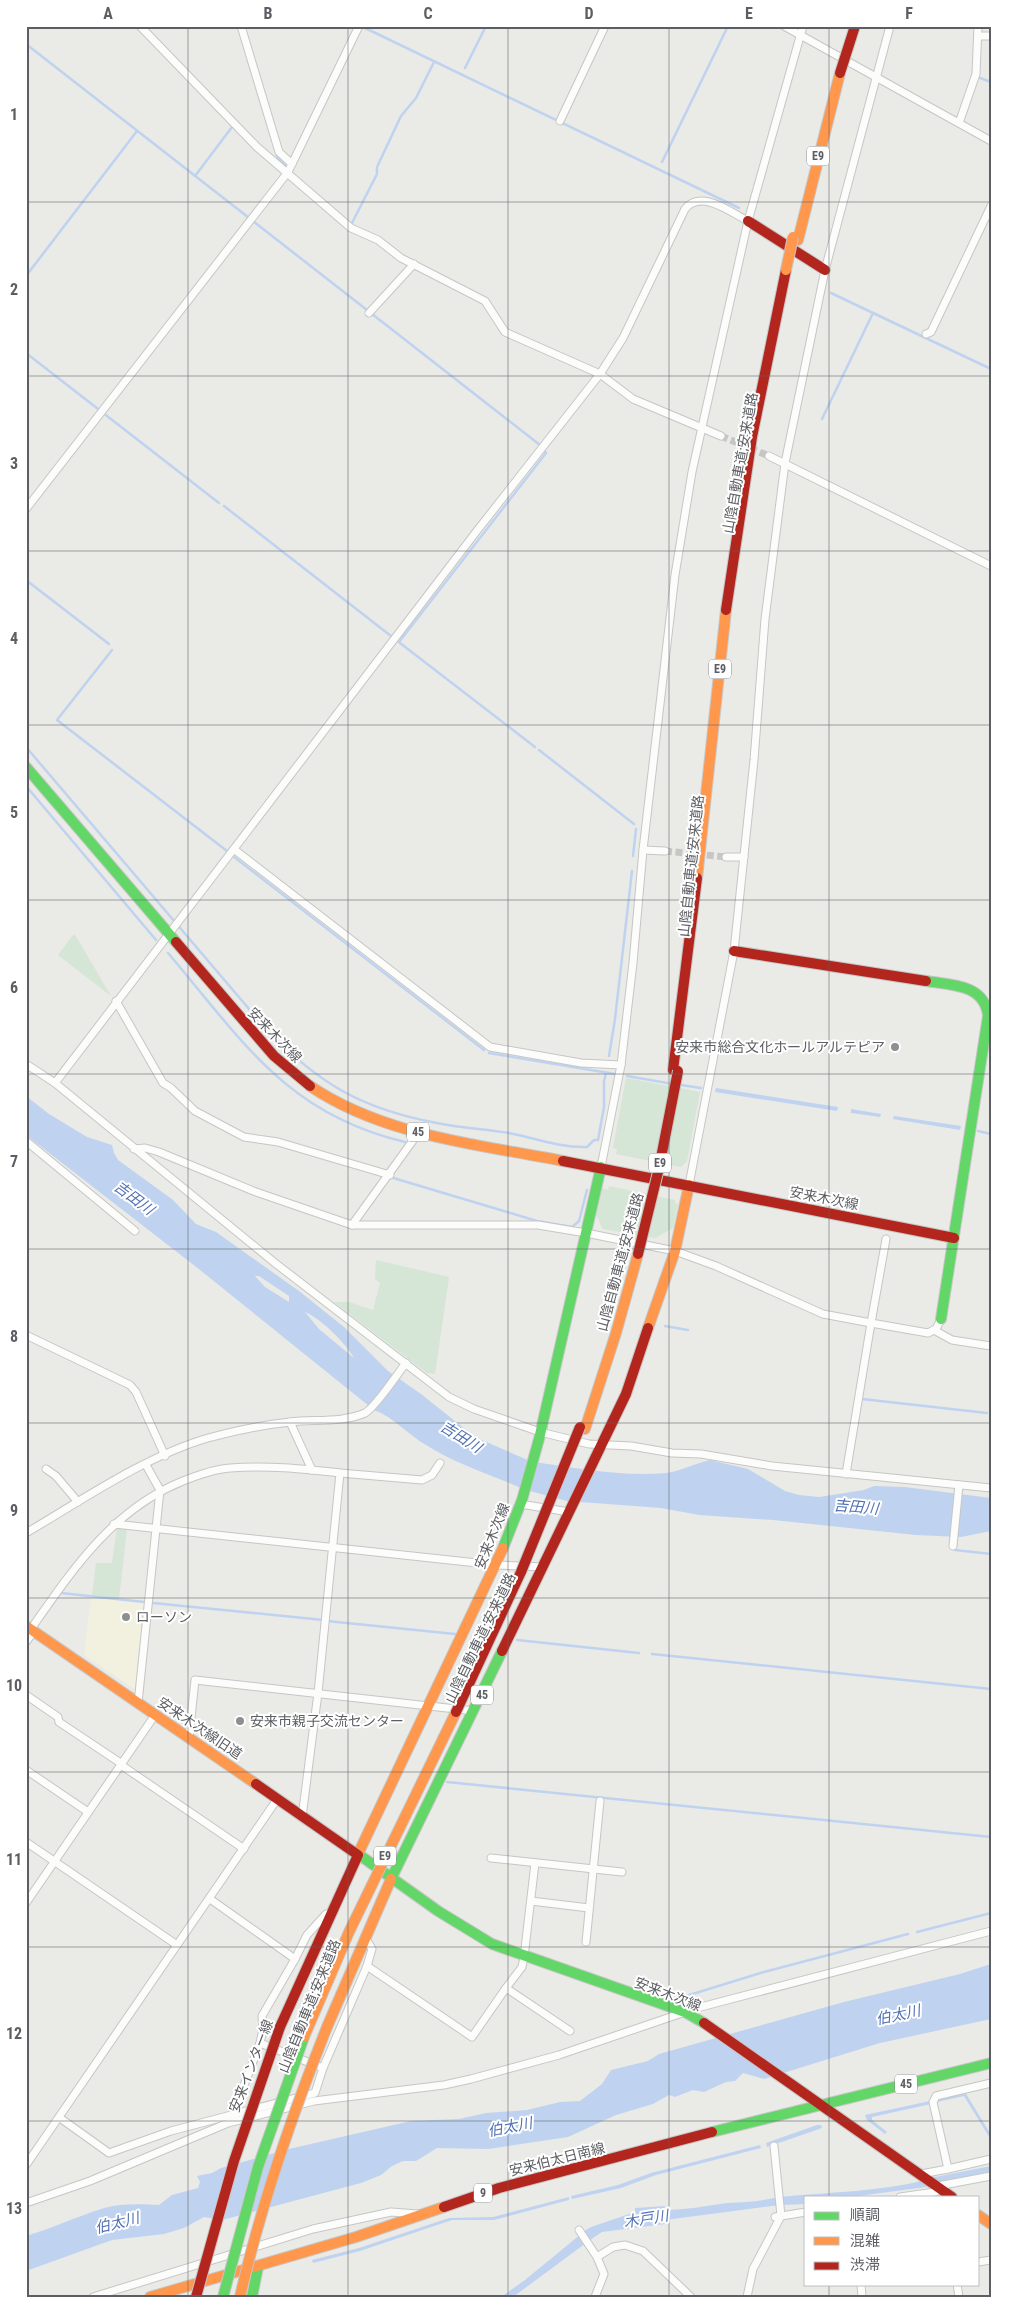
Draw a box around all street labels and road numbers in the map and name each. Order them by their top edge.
road number: E9 [807,146,829,166]
street label: 山陰自動車道;安来道路 [720,391,760,535]
road number: E9 [709,660,731,679]
street label: 山陰自動車道;安来道路 [676,794,706,938]
street label: 安来木次線 [245,1004,305,1066]
road number: 45 [407,1122,429,1142]
road number: E9 [649,1154,671,1172]
street label: 安来木次線 [788,1183,860,1213]
street label: 山陰自動車道;安来道路 [594,1191,646,1333]
street label: 安来木次線 [471,1501,513,1571]
street label: 山陰自動車道;安来道路 [442,1570,518,1706]
road number: 45 [471,1686,493,1704]
street label: 安来木次線旧道 [155,1694,245,1762]
road number: E9 [374,1846,396,1865]
street label: 山陰自動車道;安来道路 [275,1937,343,2075]
street label: 安来木次線 [632,1974,704,2014]
street label: 安来インター線 [226,2017,276,2115]
road number: 45 [895,2074,917,2094]
street label: 安来伯太日南線 [508,2139,606,2179]
road number: 9 [474,2184,492,2202]

